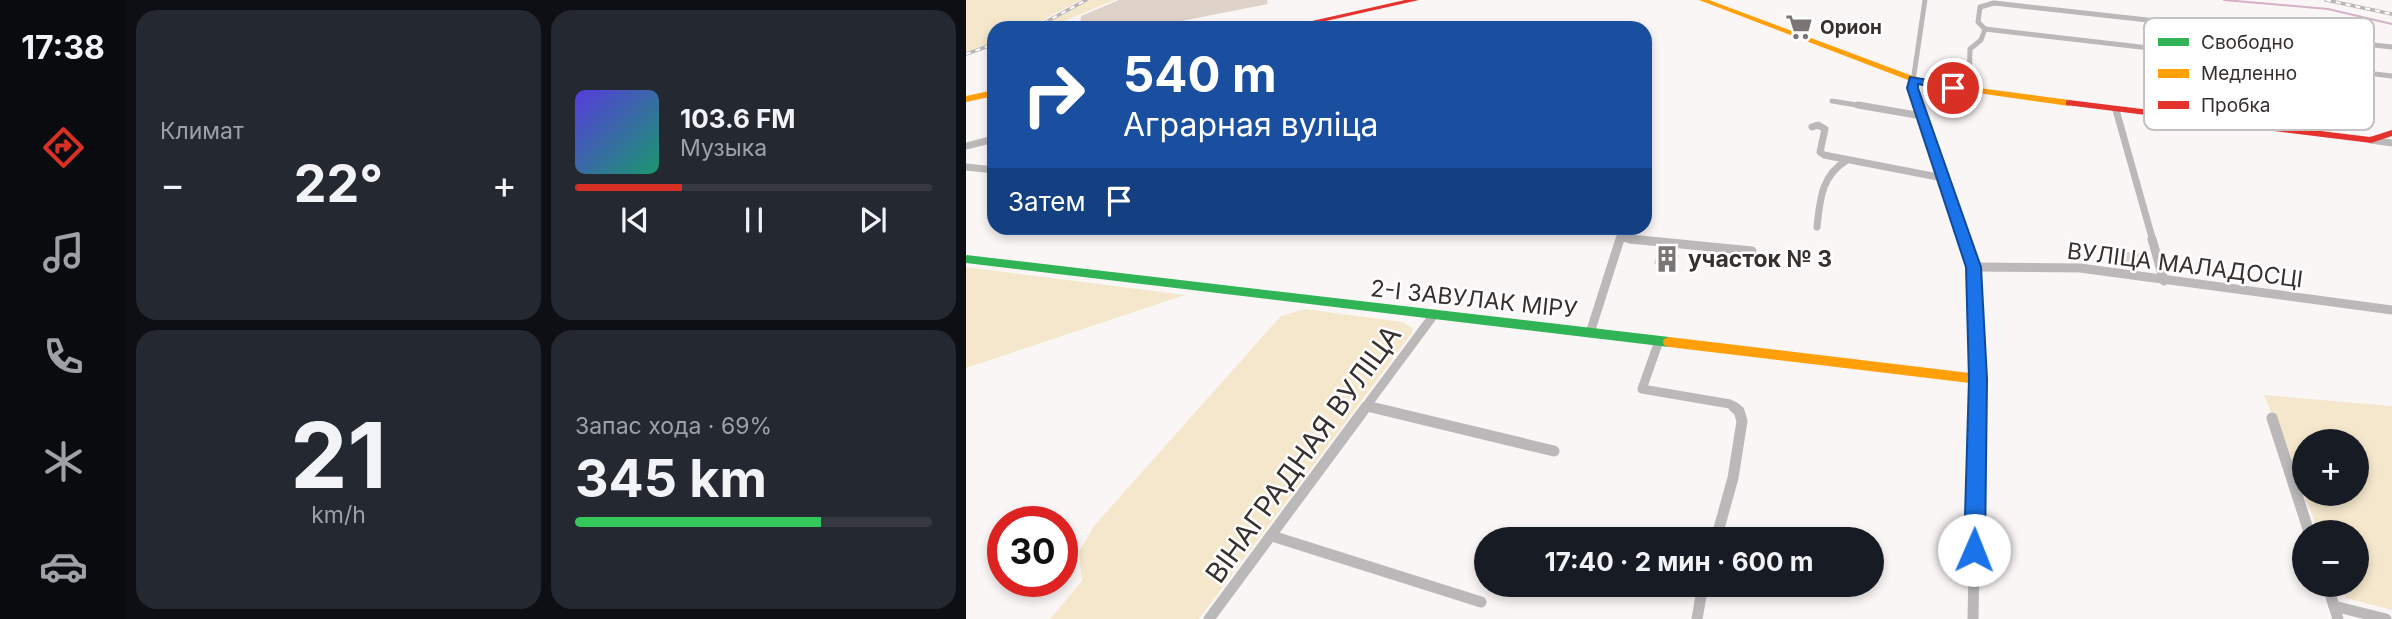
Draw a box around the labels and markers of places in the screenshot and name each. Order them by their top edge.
supermarket icon: Орион [1784,12,1814,42]
place label: Орион [1820,16,1882,39]
pin [1923,58,1983,118]
building icon: участок № 3 [1652,244,1682,274]
place label: участок № 3 [1688,245,1832,273]

